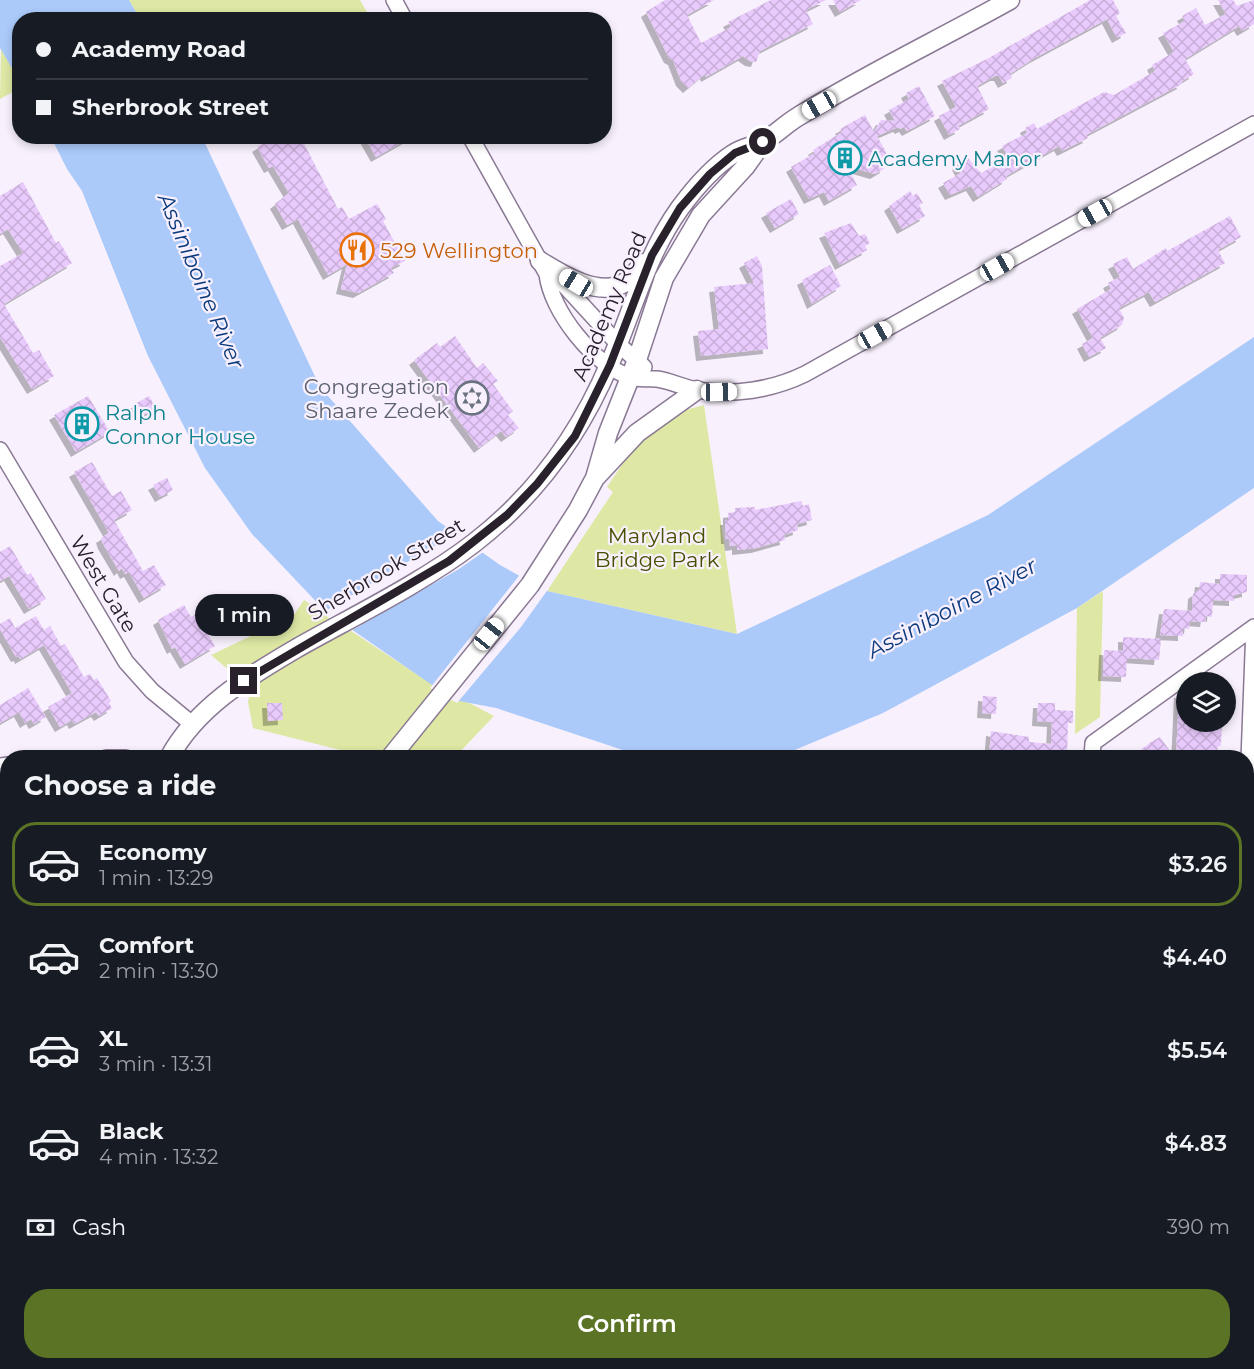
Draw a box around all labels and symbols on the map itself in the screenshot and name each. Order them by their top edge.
car [799,88,839,122]
route start [749,128,776,155]
building icon: Academy Manor [827,140,863,176]
place label: Academy Manor [868,146,1041,171]
water label: Assiniboine River [151,187,251,374]
car [1075,196,1115,230]
street label: Academy Road [566,228,652,384]
restaurant icon: 529 Wellington [339,232,375,268]
place label: 529 Wellington [380,238,538,263]
car [977,250,1017,284]
car [556,266,596,300]
car [855,318,895,352]
place label: Congregation Shaare Zedek [304,374,449,423]
synagogue icon: Congregation Shaare Zedek [454,380,490,416]
car [701,383,737,401]
place label: Ralph Connor House [105,400,255,449]
building icon: Ralph Connor House [64,406,100,442]
street label: Sherbrook Street [303,512,469,626]
park label: Maryland Bridge Park [595,523,720,572]
street label: West Gate [65,531,143,637]
water label: Assiniboine River [861,551,1042,665]
callout: 1 min [194,594,294,636]
car [471,614,507,654]
route end [230,667,257,694]

